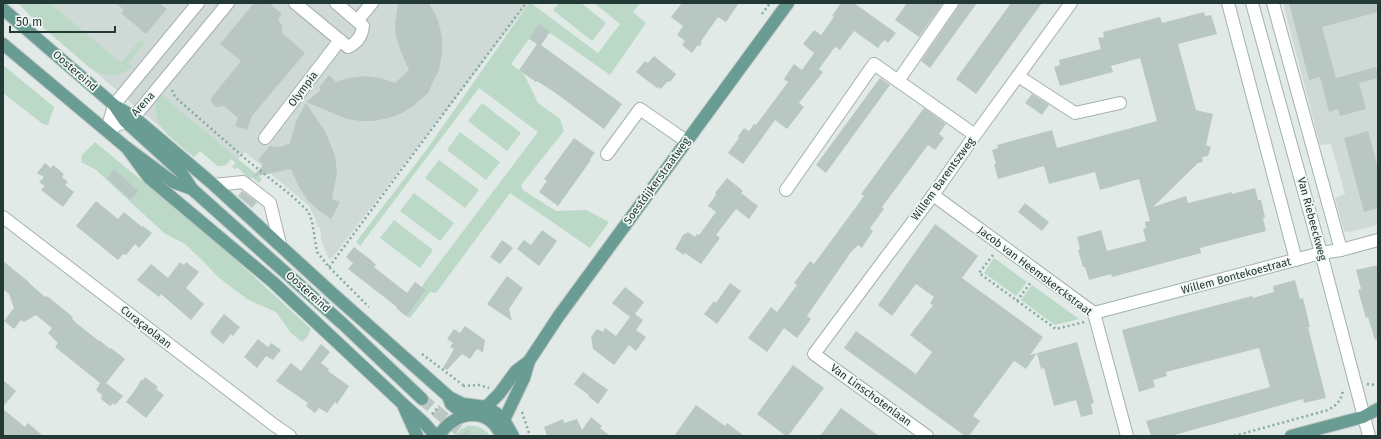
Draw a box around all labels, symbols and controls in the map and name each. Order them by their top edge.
scale bar [10,8,115,34]
text: 50 m [16,15,42,29]
street label: Oostereind [50,48,100,94]
street label: Olympia [285,69,321,109]
street label: Arena [129,89,157,119]
street label: Soestdijkerstraatweg [621,135,693,227]
street label: Willem Barentszweg [909,135,978,223]
street label: Van Riebeeckweg [1295,176,1329,262]
street label: Jacob van Heemskerckstraat [975,224,1095,318]
street label: Willem Bontekoestraat [1180,255,1292,297]
street label: Oostereind [283,269,333,315]
street label: Curaçaolaan [118,303,174,351]
street label: Van Linschotenlaan [828,361,914,429]

